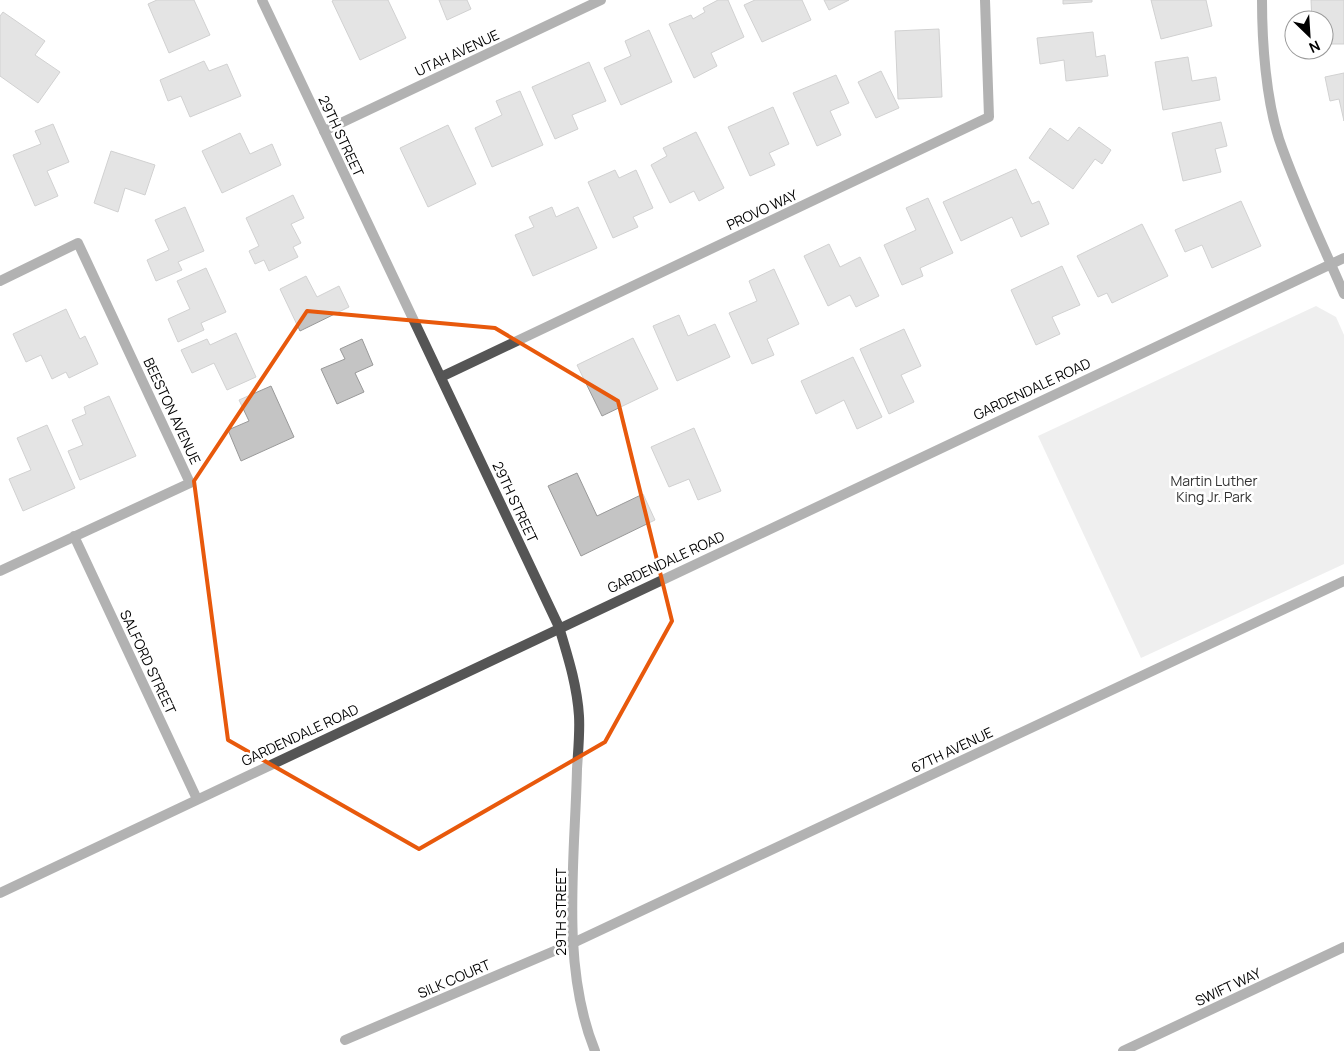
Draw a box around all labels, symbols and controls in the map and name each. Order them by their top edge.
north arrow [1284,10,1334,60]
street label: UTAH AVENUE [412,25,502,80]
text: N [1306,36,1323,58]
street label: 29TH STREET [314,92,369,180]
street label: PROVO WAY [723,185,800,234]
street label: GARDENDALE ROAD [970,353,1093,424]
street label: BEESTON AVENUE [139,354,205,467]
street label: 29TH STREET [488,458,543,546]
park label: Martin Luther King Jr. Park [1170,471,1258,506]
street label: GARDENDALE ROAD [604,526,727,597]
street label: SALFORD STREET [116,607,181,718]
street label: GARDENDALE ROAD [238,699,361,770]
street label: 67TH AVENUE [908,722,996,777]
street label: 29TH STREET [551,868,570,956]
street label: SILK COURT [415,954,494,1002]
street label: SWIFT WAY [1192,963,1264,1010]

